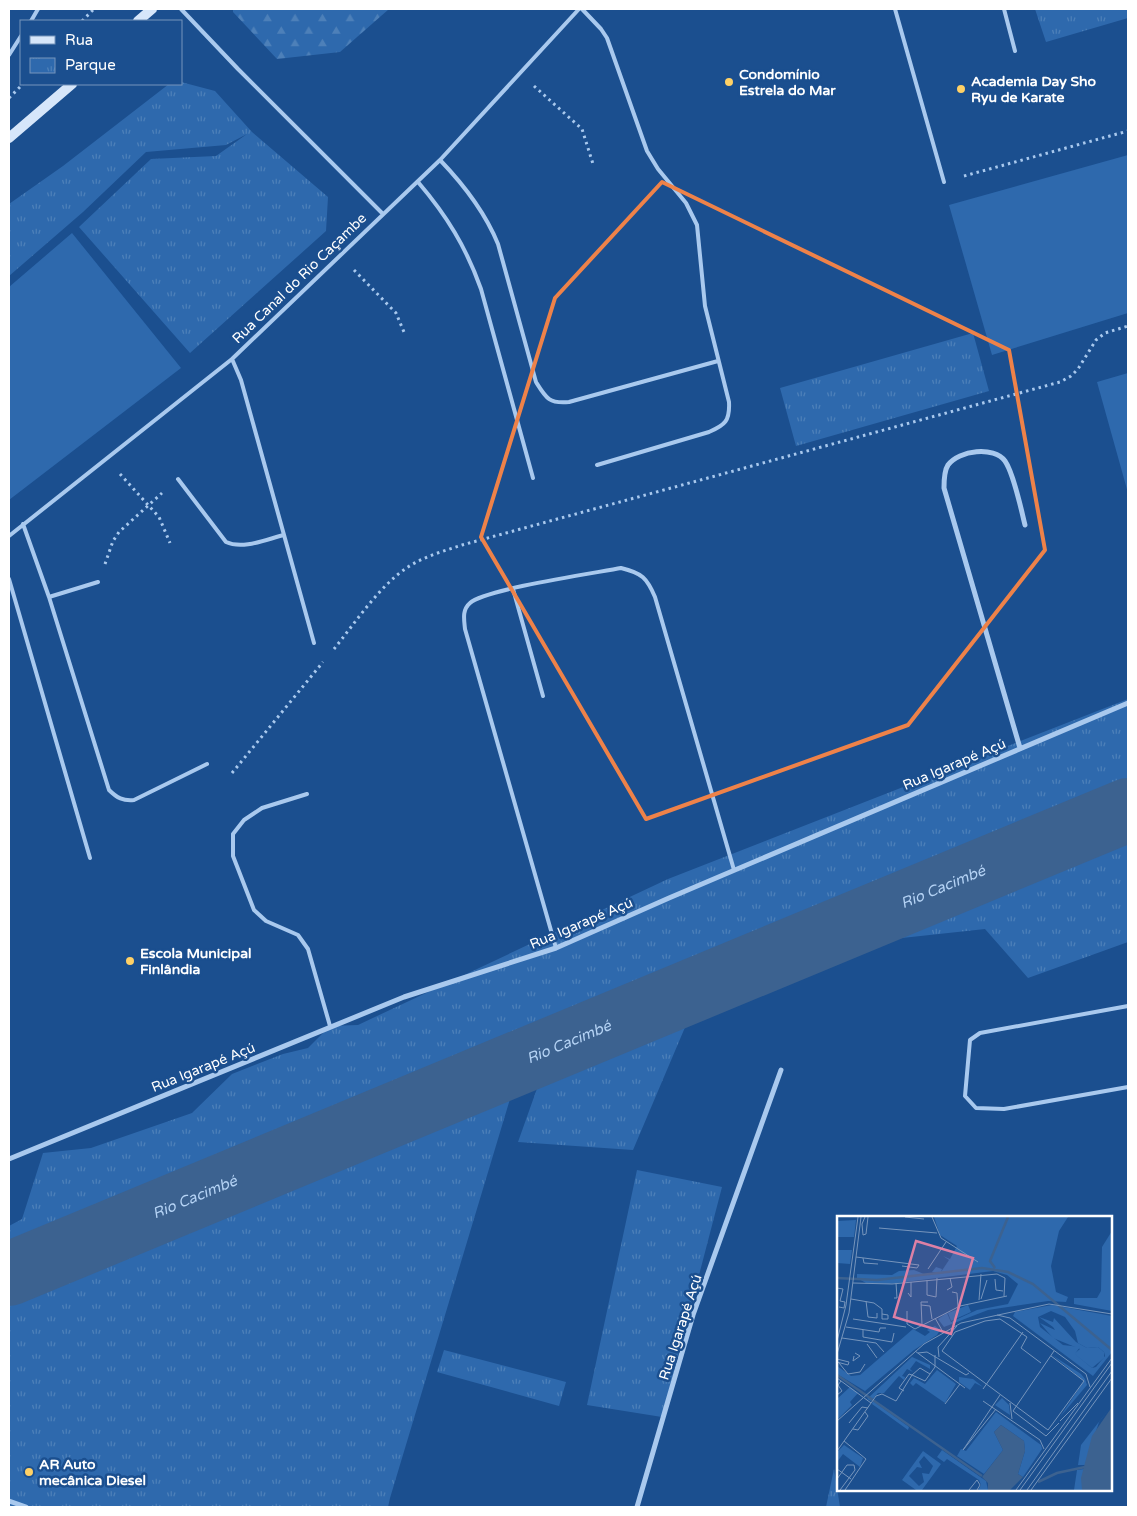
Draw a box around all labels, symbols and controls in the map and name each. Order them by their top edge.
legend [20,20,182,85]
text: Rua [65,31,93,49]
text: Parque [65,56,116,74]
place label: Condomínio Estrela do Mar [739,66,836,99]
place label: Academia Day Sho Ryu de Karate [971,73,1097,106]
marker: Condomínio Estrela do Mar [723,76,735,88]
marker: Academia Day Sho Ryu de Karate [955,83,967,95]
street label: Rua Canal do Rio Caçambe [229,210,370,347]
street label: Rua Igarapé Açú [900,735,1008,794]
water label: Rio Cacimbé [898,861,989,912]
street label: Rua Igarapé Açú [527,894,635,953]
place label: Escola Municipal Finlândia [140,945,252,978]
marker: Escola Municipal Finlândia [124,955,136,967]
water label: Rio Cacimbé [524,1016,615,1067]
street label: Rua Igarapé Açú [149,1039,258,1096]
water label: Rio Cacimbé [150,1171,241,1223]
inset map [837,1216,1112,1491]
street label: Rua Igarapé Açú [655,1272,706,1382]
place label: AR Auto mecânica Diesel [39,1456,146,1489]
marker: AR Auto mecânica Diesel [23,1466,35,1478]

